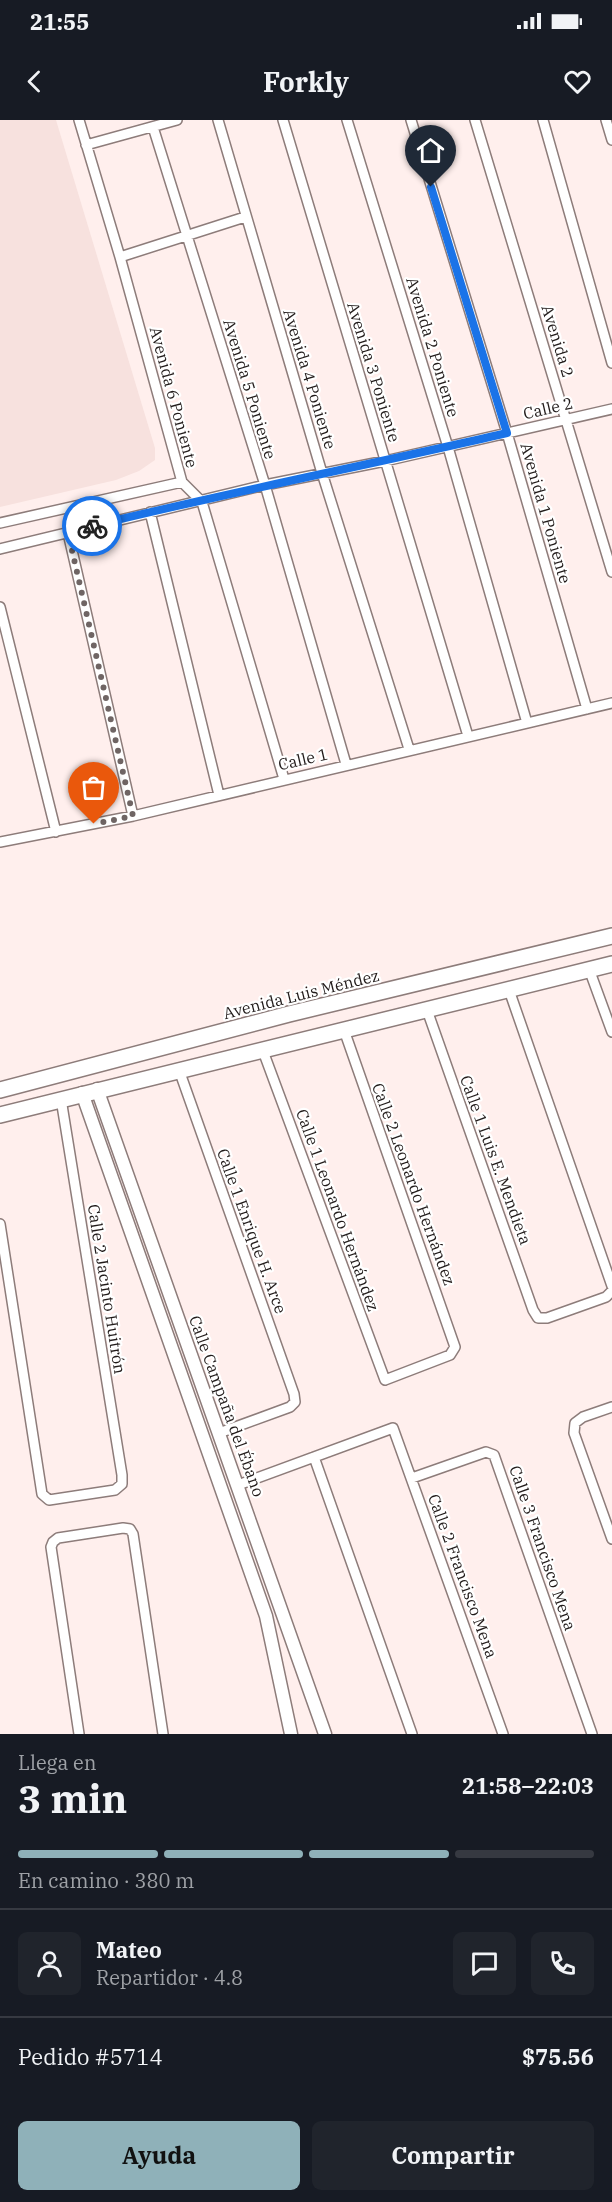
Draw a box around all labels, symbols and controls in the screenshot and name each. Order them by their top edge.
text: 21:55 [30,7,89,36]
text: Forkly [263,64,349,99]
icon: back [18,65,51,98]
icon: heart [561,65,594,98]
pin [405,125,456,187]
icon: home [414,134,447,167]
street label: Avenida 2 Poniente [402,275,464,419]
street label: Avenida 3 Poniente [343,300,405,444]
street label: Avenida 2 [538,302,578,380]
street label: Avenida 4 Poniente [279,307,341,451]
street label: Avenida 5 Poniente [219,317,281,461]
street label: Avenida 6 Poniente [146,324,202,470]
street label: Calle 2 [521,393,575,423]
street label: Avenida 1 Poniente [516,440,576,586]
courier [62,496,122,556]
icon: bike [76,510,109,543]
street label: Calle 1 [276,744,330,774]
pin [68,762,119,824]
icon: bag [77,771,110,804]
street label: Avenida Luis Méndez [221,965,381,1023]
street label: Calle 1 Luis E. Mendieta [456,1073,536,1248]
street label: Calle 2 Leonardo Hernández [368,1080,460,1288]
street label: Calle 1 Leonardo Hernández [292,1106,384,1314]
street label: Calle 1 Enrique H. Arce [213,1146,291,1316]
street label: Calle 2 Jacinto Huitrón [84,1203,130,1375]
street label: Calle Campaña del Ébano [185,1312,270,1499]
street label: Calle 3 Francisco Mena [505,1463,581,1633]
street label: Calle 2 Francisco Mena [424,1491,502,1661]
text: Llega en [18,1749,96,1776]
text: 21:58–22:03 [462,1771,594,1800]
text: 3 min [18,1773,127,1824]
text: En camino · 380 m [18,1867,194,1894]
button: person [18,1932,81,1995]
button: chat [453,1932,516,1995]
button: phone [531,1932,594,1995]
text: Mateo [96,1935,162,1964]
text: Repartidor · 4.8 [96,1964,243,1991]
text: Pedido #5714 [18,2042,163,2071]
text: $75.56 [522,2042,594,2071]
button: Ayuda [18,2121,300,2190]
button: Compartir [312,2121,594,2190]

